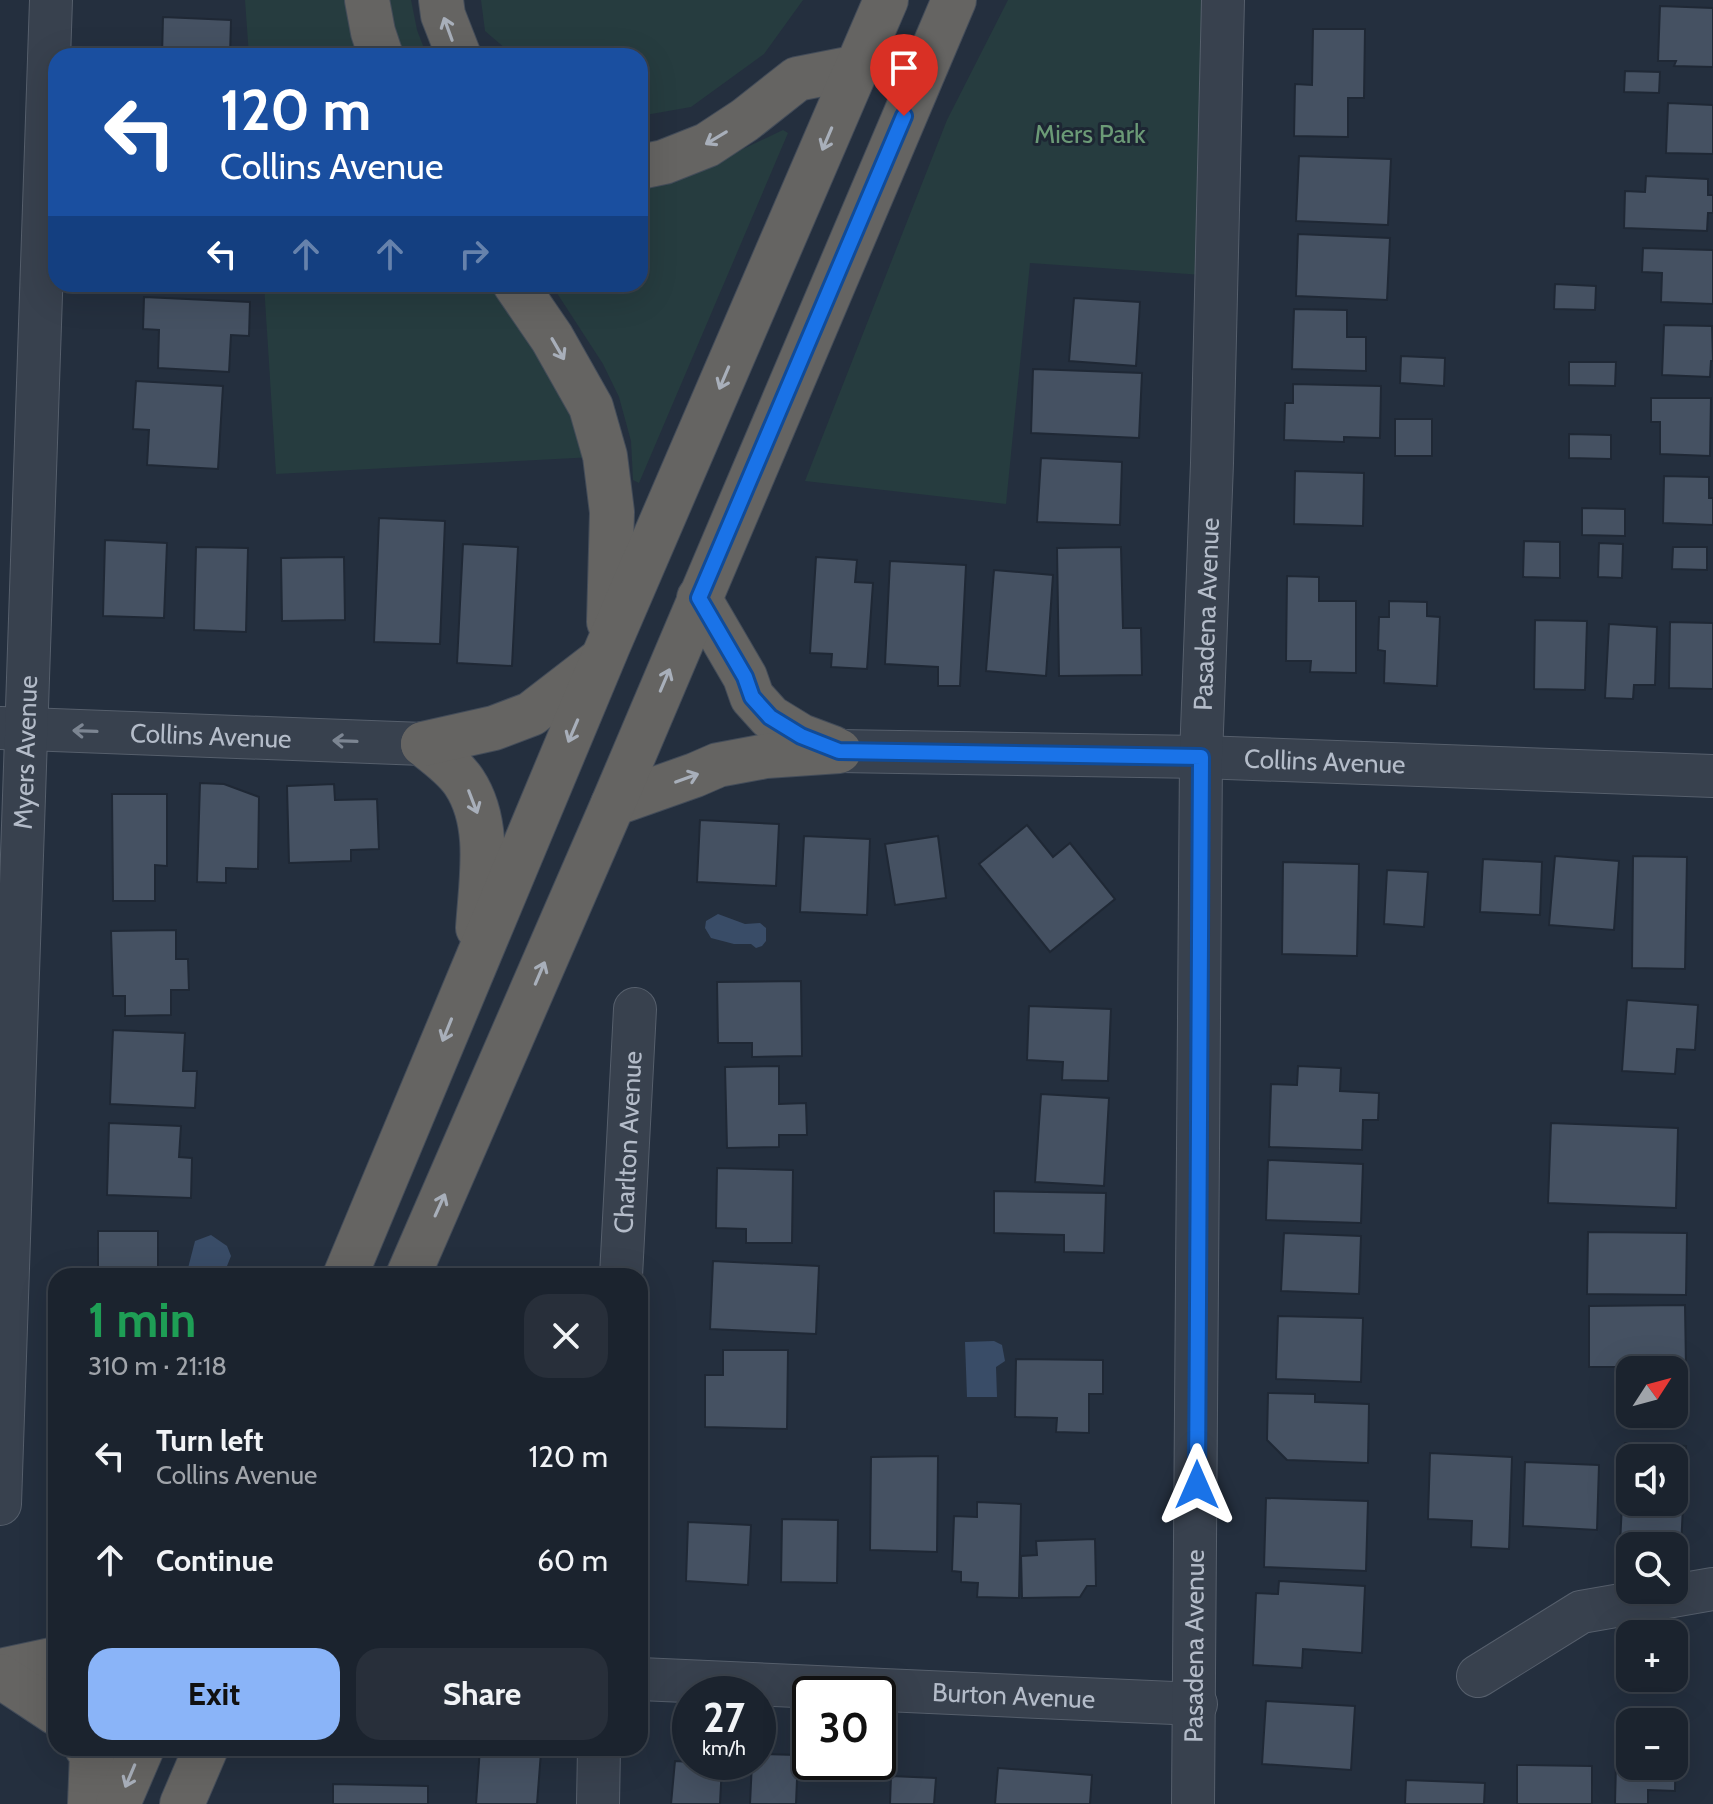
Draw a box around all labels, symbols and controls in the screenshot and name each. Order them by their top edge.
one-way arrow [440,17,454,42]
pin [870,34,938,116]
icon: arrive [882,46,926,90]
text: 120 m [220,76,371,144]
icon: left [88,80,192,184]
park label: Miers Park [1034,118,1146,150]
one-way arrow [818,126,833,151]
one-way arrow [705,131,728,147]
text: Collins Avenue [220,144,443,188]
icon: left [200,232,244,276]
icon: ahead [284,232,328,276]
icon: ahead [368,232,412,276]
icon: right [452,232,496,276]
one-way arrow [550,337,566,360]
one-way arrow [715,365,730,389]
street label: Pasadena Avenue [1187,517,1226,711]
one-way arrow [658,668,673,693]
street label: Myers Avenue [7,675,44,830]
street label: Collins Avenue [130,717,292,755]
one-way arrow [564,718,579,743]
one-way arrow [72,724,99,739]
one-way arrow [332,733,359,748]
street label: Collins Avenue [1244,743,1406,781]
one-way arrow [674,770,699,784]
one-way arrow [466,789,481,814]
one-way arrow [534,961,549,985]
one-way arrow [439,1017,453,1042]
street label: Charlton Avenue [607,1050,649,1234]
one-way arrow [433,1193,448,1217]
text: 1 min [88,1291,196,1349]
button: close [524,1294,608,1378]
text: 310 m · 21:18 [88,1350,227,1382]
north arrow [1616,1356,1688,1428]
map controls [1616,1356,1688,1780]
text: Turn left [156,1422,264,1459]
icon: left [88,1434,132,1478]
text: 120 m [528,1438,608,1475]
position arrow [1155,1443,1239,1527]
button: sound [1616,1444,1688,1516]
text: Collins Avenue [156,1459,317,1491]
button: search [1616,1532,1688,1604]
icon: ahead [88,1538,132,1582]
text: Continue [156,1542,273,1579]
text: 60 m [537,1542,608,1579]
street label: Pasadena Avenue [1177,1549,1211,1743]
button: + [1616,1620,1688,1692]
button: Exit [88,1648,340,1740]
button: Share [356,1648,608,1740]
speed limit sign: 30 [792,1676,896,1780]
street label: Burton Avenue [931,1676,1096,1715]
text: 27 [703,1693,745,1742]
button: − [1616,1708,1688,1780]
text: km/h [702,1736,746,1760]
one-way arrow [122,1763,137,1788]

